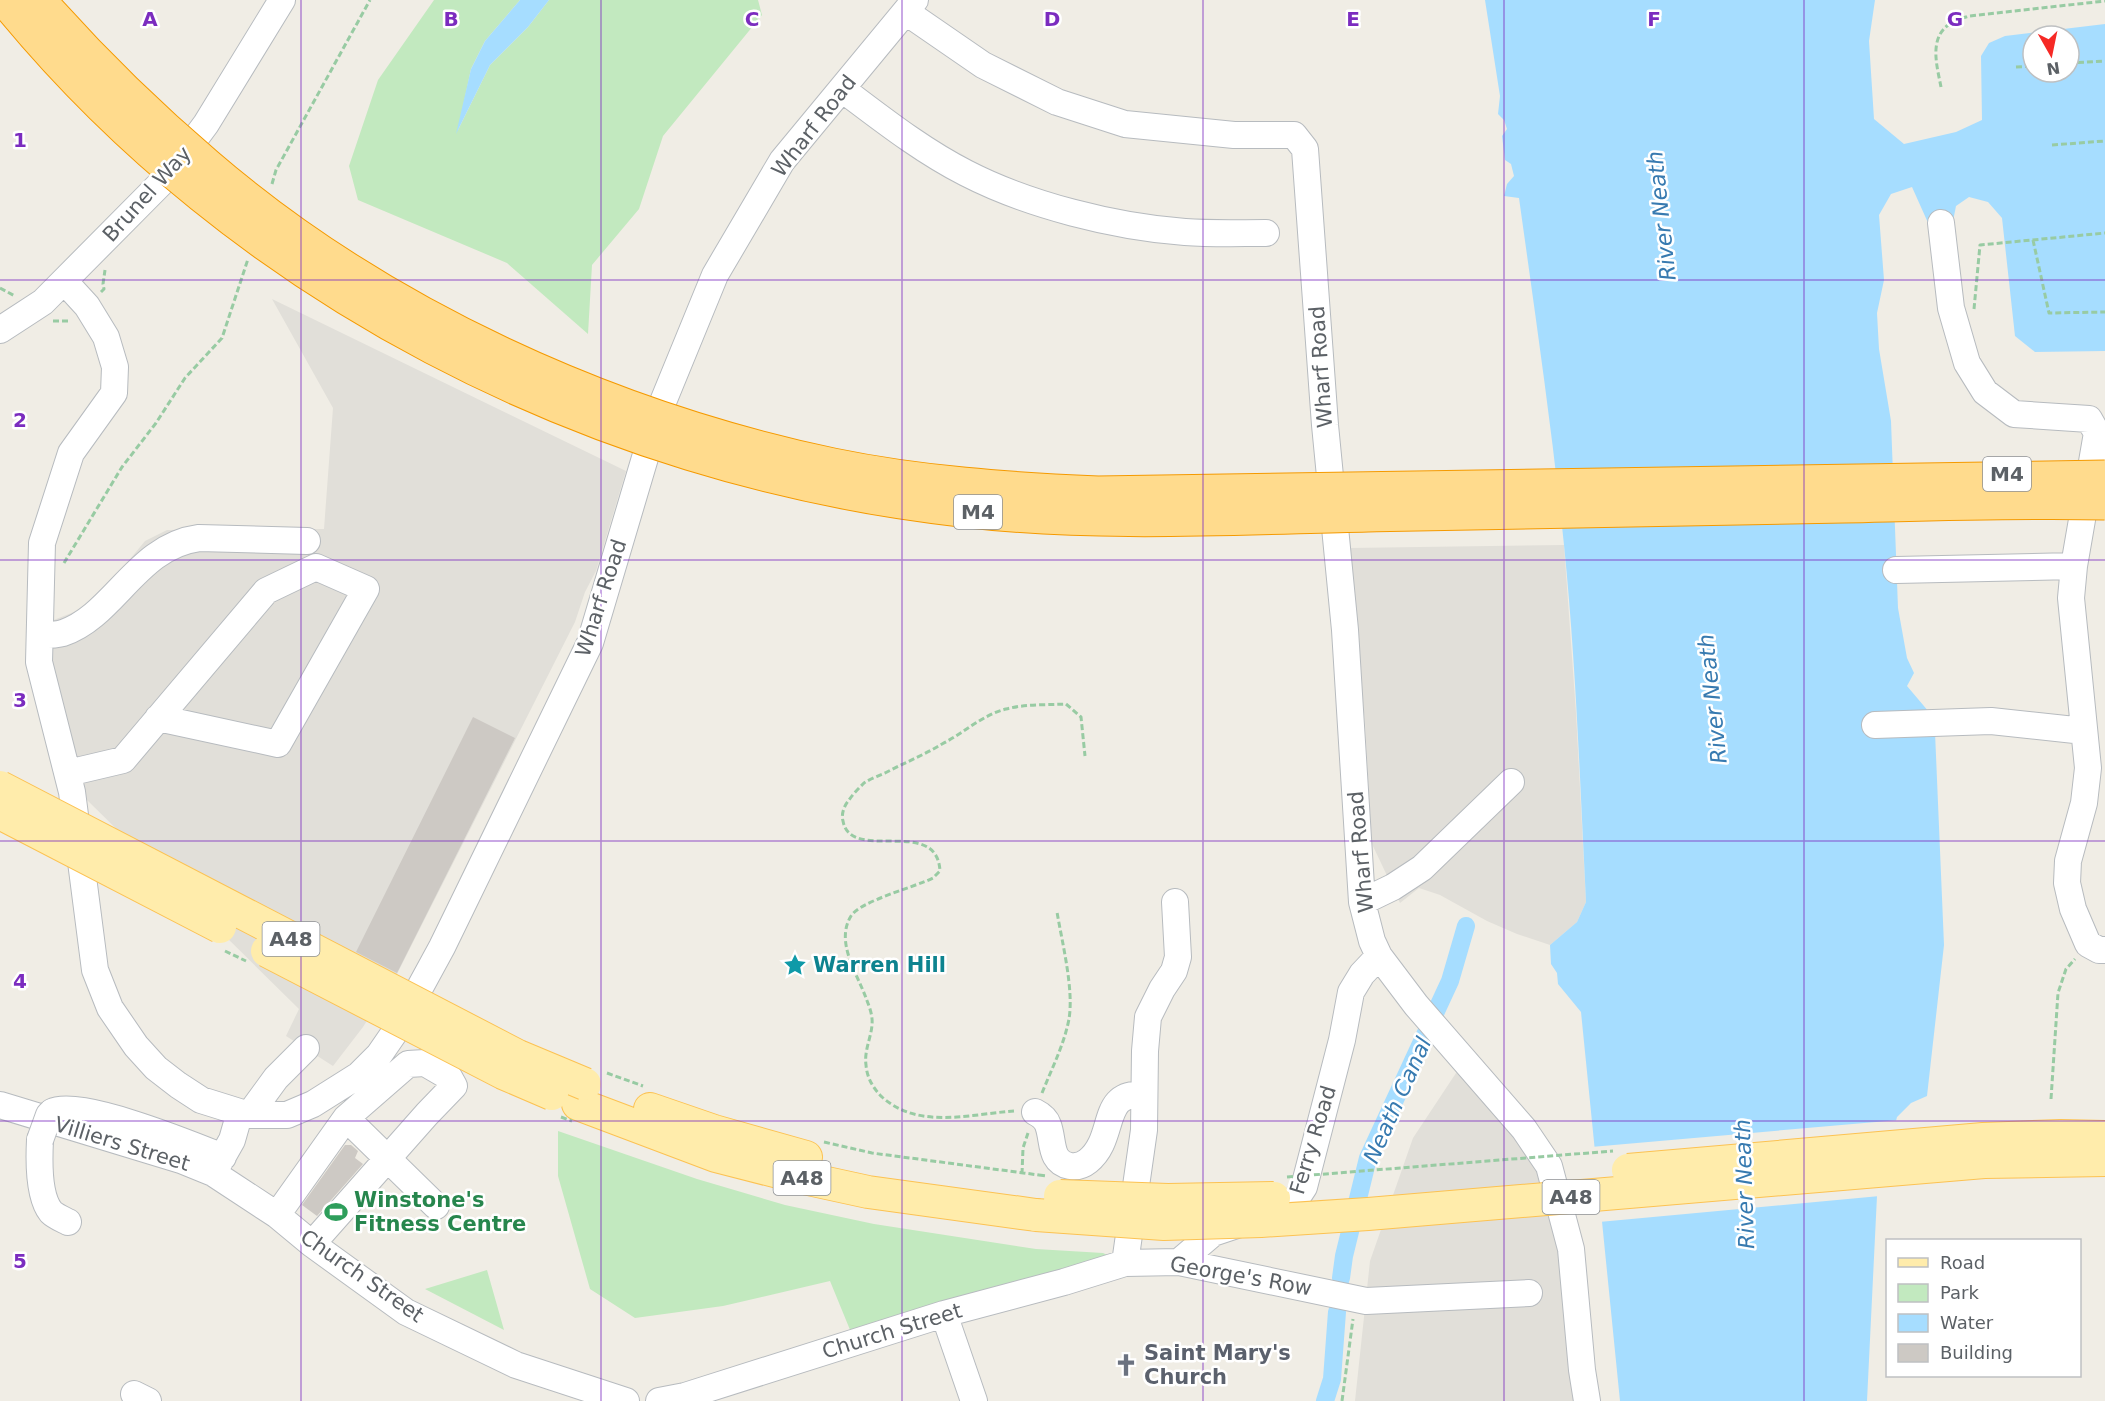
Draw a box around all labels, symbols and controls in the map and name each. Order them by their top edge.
text: A [142,7,158,31]
text: B [443,7,459,31]
text: C [745,7,759,31]
text: D [1044,7,1060,31]
text: E [1346,7,1360,31]
text: F [1647,7,1661,31]
text: G [1947,7,1963,31]
north arrow [2021,24,2081,84]
text: N [2045,58,2061,79]
street label: Wharf Road [767,70,861,182]
text: 1 [13,128,27,152]
street label: Brunel Way [98,141,196,247]
water label: River Neath [1642,150,1681,282]
street label: Wharf Road [1305,305,1337,429]
text: 2 [13,408,27,432]
road number: M4 [1983,457,2031,491]
road number: M4 [954,495,1002,529]
street label: Wharf Road [571,536,631,660]
water label: River Neath [1693,633,1732,765]
text: 3 [13,688,27,712]
street label: Wharf Road [1344,790,1378,914]
road number: A48 [262,922,320,956]
place icon: Warren Hill [782,952,808,978]
place label: Warren Hill [813,953,946,977]
text: 4 [13,969,27,993]
water label: Neath Canal [1358,1033,1436,1167]
street label: Ferry Road [1285,1083,1341,1197]
street label: Villiers Street [51,1112,193,1176]
water label: River Neath [1730,1119,1759,1249]
road number: A48 [774,1161,830,1195]
road number: A48 [1542,1180,1600,1214]
place label: Winstone's Fitness Centre [354,1188,526,1236]
sports icon: Winstone's Fitness Centre [323,1199,349,1225]
street label: Church Street [296,1225,428,1327]
legend [1886,1239,2081,1377]
text: 5 [13,1249,27,1273]
street label: George's Row [1168,1252,1314,1300]
text: Road [1940,1252,1985,1273]
text: Park [1940,1282,1979,1303]
street label: Church Street [819,1298,965,1364]
text: Water [1940,1312,1994,1333]
place label: Saint Mary's Church [1144,1341,1291,1389]
text: Building [1940,1342,2013,1363]
church icon: Saint Mary's Church [1113,1352,1139,1378]

